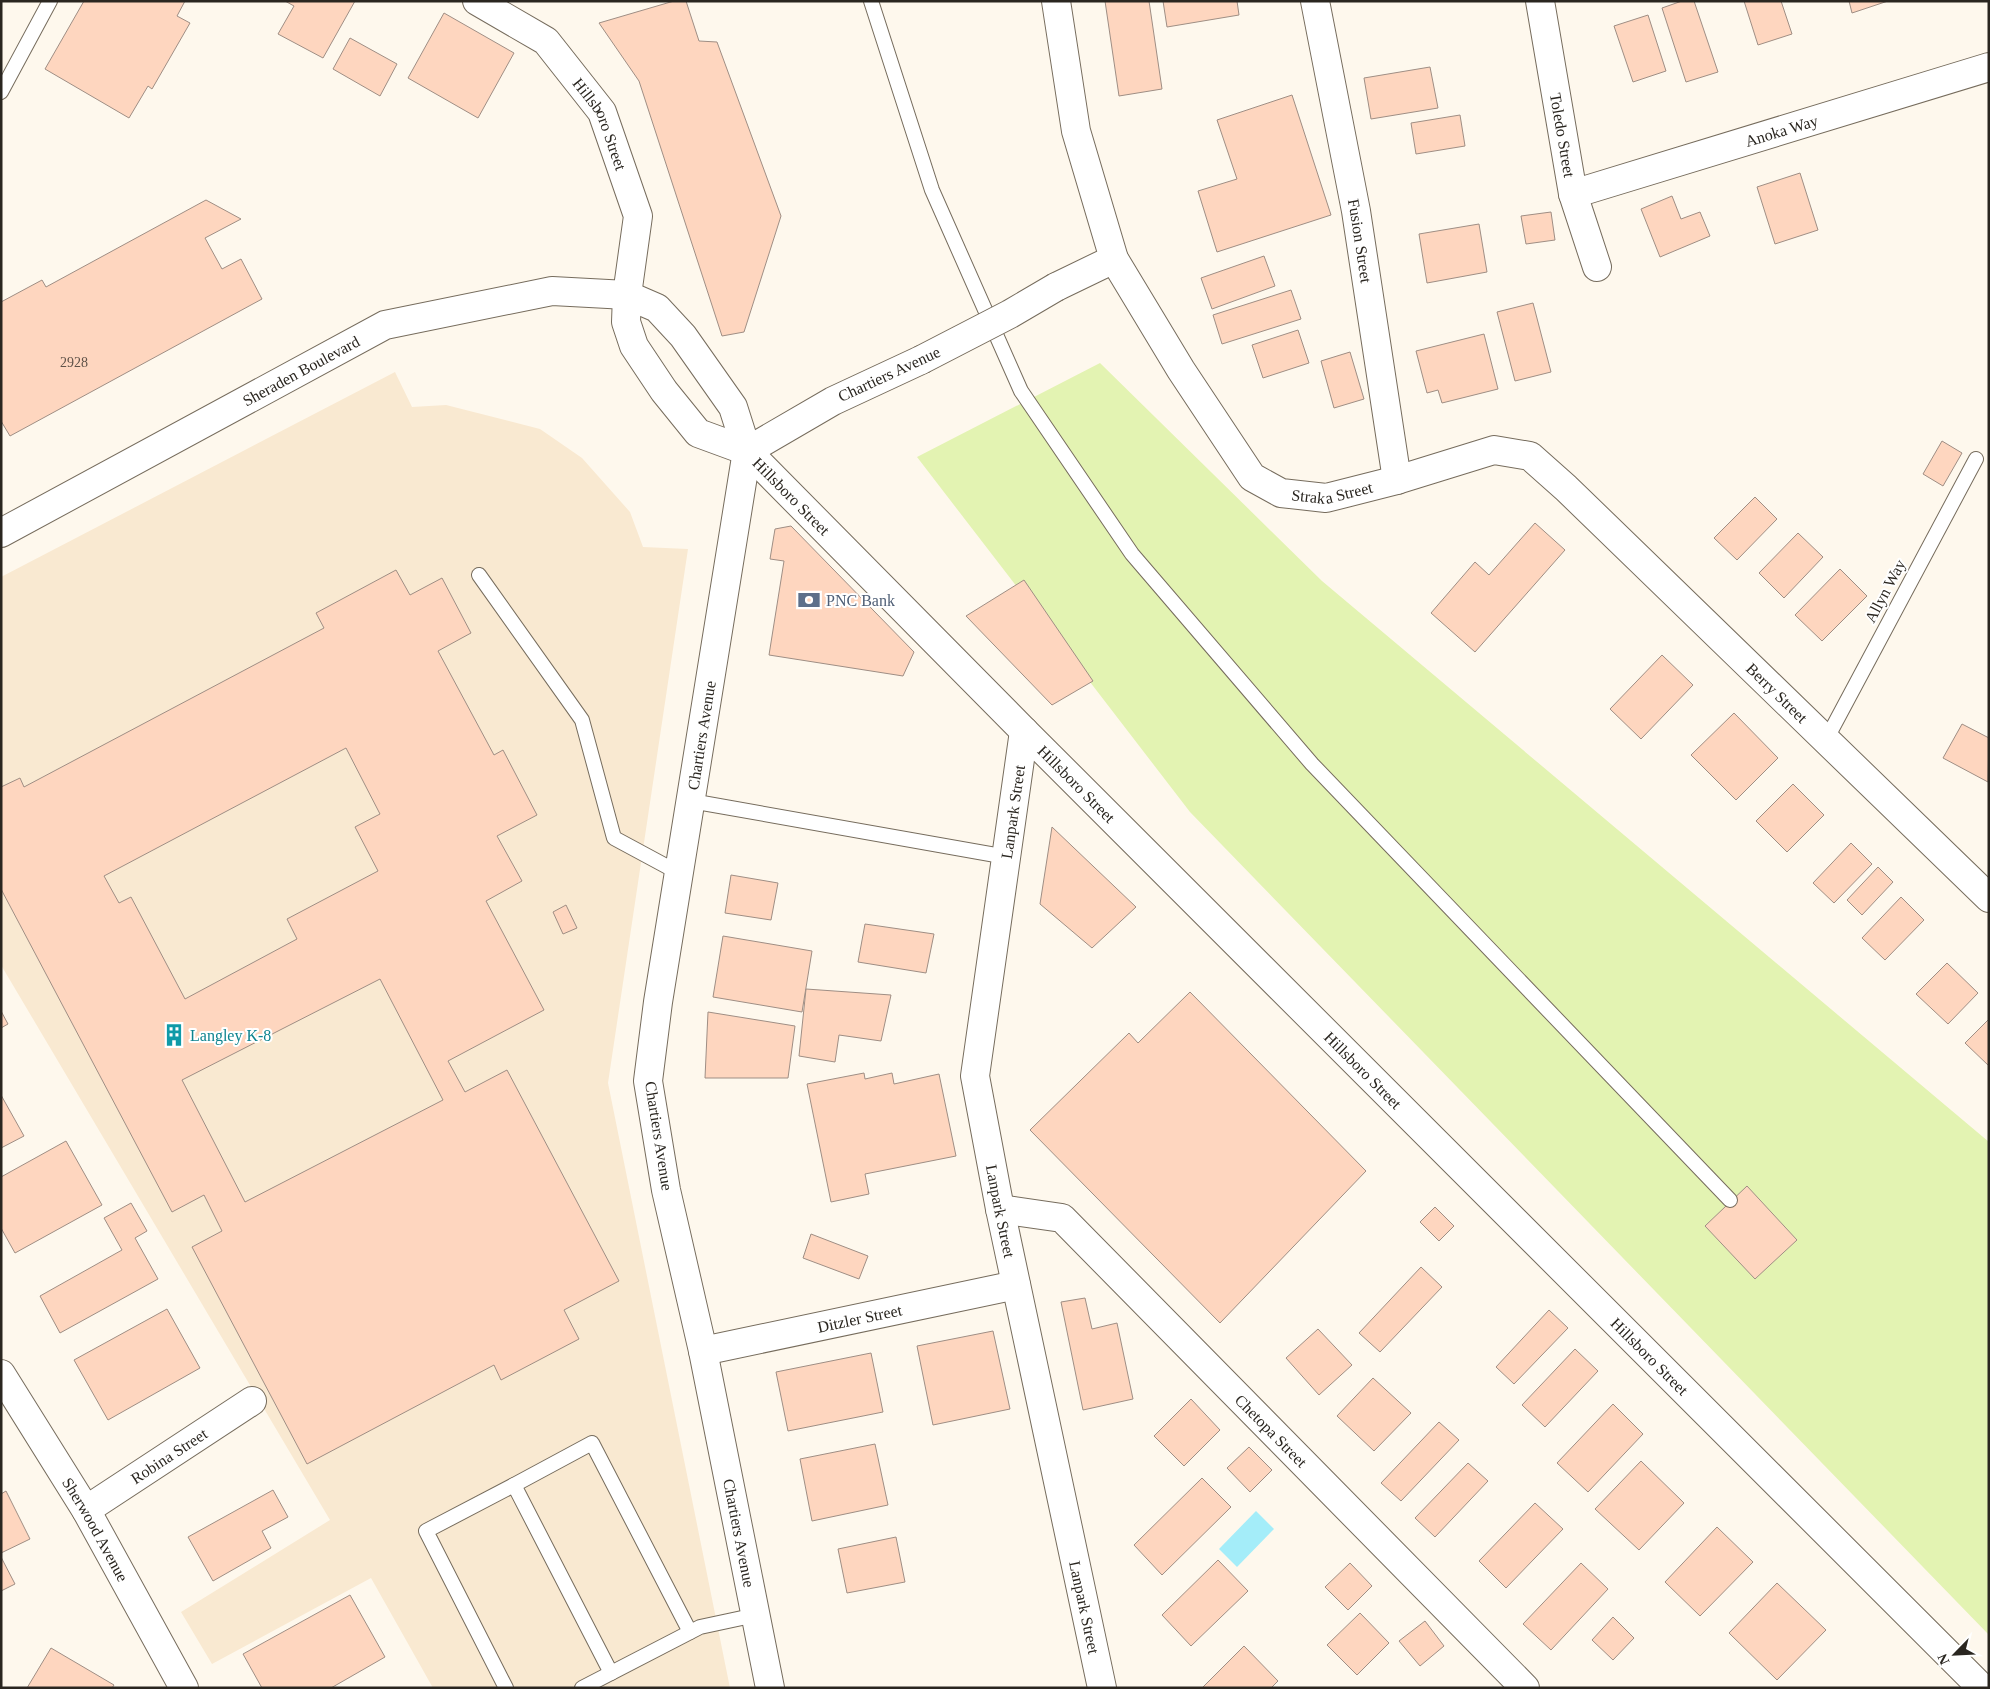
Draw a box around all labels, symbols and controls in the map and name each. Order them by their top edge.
street label: Hillsboro Street [570,74,630,173]
street label: Toledo Street [1547,91,1579,179]
street label: Anoka Way [1743,111,1820,149]
street label: Fusion Street [1345,197,1375,285]
street label: Sheraden Boulevard [240,332,362,409]
street label: Chartiers Avenue [835,343,943,405]
house number: 2928 [60,355,88,370]
street label: Hillsboro Street [750,454,834,539]
street label: Straka Street [1291,478,1375,506]
street label: Allyn Way [1861,557,1910,626]
bank icon: PNC Bank [796,587,822,613]
place label: PNC Bank [826,592,895,609]
street label: Berry Street [1743,659,1811,726]
street label: Chartiers Avenue [684,680,718,791]
street label: Hillsboro Street [1035,742,1119,826]
street label: Lanpark Street [998,763,1029,860]
building icon: Langley K-8 [161,1022,187,1048]
place label: Langley K-8 [190,1027,271,1045]
street label: Hillsboro Street [1321,1028,1406,1112]
street label: Chartiers Avenue [642,1080,676,1192]
street label: Lanpark Street [983,1163,1019,1260]
street label: Ditzler Street [816,1301,904,1335]
street label: Hillsboro Street [1608,1314,1692,1398]
street label: Chetopa Street [1232,1391,1311,1471]
street label: Robina Street [127,1424,210,1487]
street label: Sherwood Avenue [59,1474,132,1584]
street label: Chartiers Avenue [720,1477,758,1589]
street label: Lanpark Street [1067,1559,1103,1656]
north arrow [1930,1629,1980,1679]
text: N [1935,1651,1952,1667]

